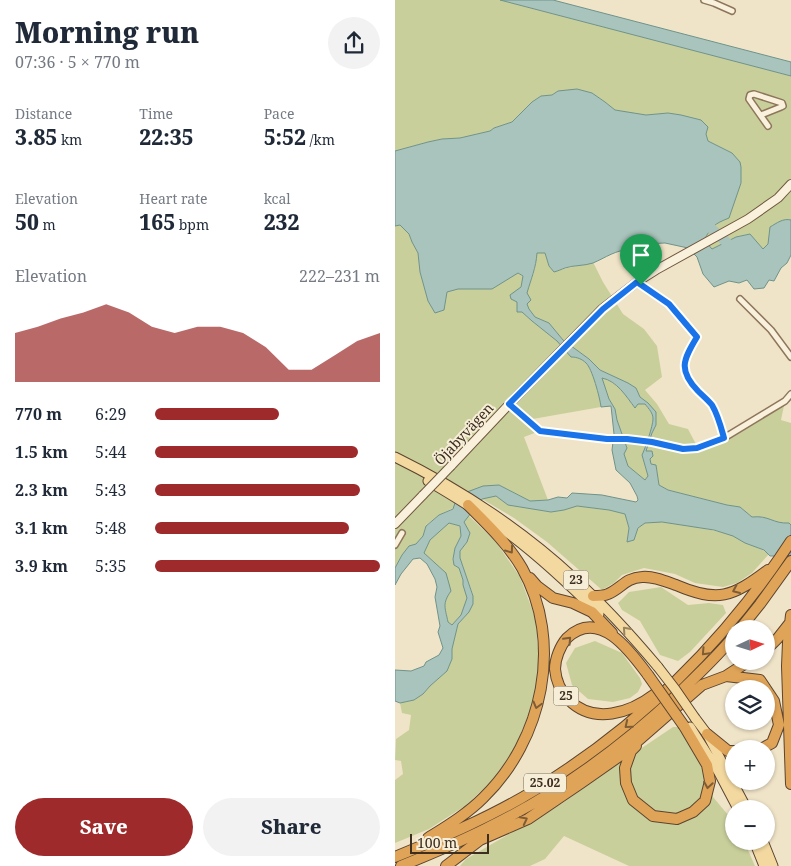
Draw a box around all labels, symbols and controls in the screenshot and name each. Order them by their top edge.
text: Morning run [15,13,199,51]
button: share [328,17,380,69]
text: 07:36 · 5 × 770 m [15,51,140,73]
text: Distance [15,104,72,123]
text: Time [139,104,173,123]
text: Pace [264,104,294,123]
text: 3.85 [15,123,57,151]
text: 22:35 [139,123,194,151]
text: 5:52 [264,123,306,151]
text: km [57,130,82,149]
text: /km [306,130,335,149]
text: Elevation [15,189,78,208]
text: Heart rate [139,189,208,208]
text: kcal [264,189,291,208]
text: 50 [15,208,39,236]
text: 165 [139,208,175,236]
text: 232 [264,208,299,236]
text: m [39,215,56,234]
text: bpm [175,215,209,234]
pin [620,234,662,285]
icon: arrive [627,241,655,269]
text: Elevation [15,265,87,287]
text: 222–231 m [299,265,380,287]
street label: Öjabyvägen [430,398,497,469]
text: 770 m [15,403,62,425]
text: 6:29 [95,403,126,425]
text: 1.5 km [15,441,68,463]
text: 5:44 [95,441,126,463]
text: 2.3 km [15,479,68,501]
text: 5:43 [95,479,126,501]
text: 3.1 km [15,517,68,539]
text: 5:48 [95,517,126,539]
one-way arrow [504,545,513,554]
text: 3.9 km [15,555,68,577]
text: 5:35 [95,555,126,577]
road number: 23 [563,570,589,590]
one-way arrow [732,584,741,595]
north arrow [725,620,775,670]
map controls [725,620,775,850]
one-way arrow [623,627,632,636]
one-way arrow [562,636,571,645]
one-way arrow [702,646,711,655]
button: layers [725,680,775,730]
road number: 25 [553,686,579,706]
one-way arrow [532,701,543,709]
one-way arrow [624,719,633,728]
button: + [725,740,775,790]
road number: 25.02 [524,774,566,792]
one-way arrow [703,782,714,790]
button: Save [15,798,193,856]
button: Share [203,798,380,856]
button: − [725,800,775,850]
one-way arrow [519,816,528,826]
scale bar [410,831,489,854]
text: 100 m [417,833,457,852]

